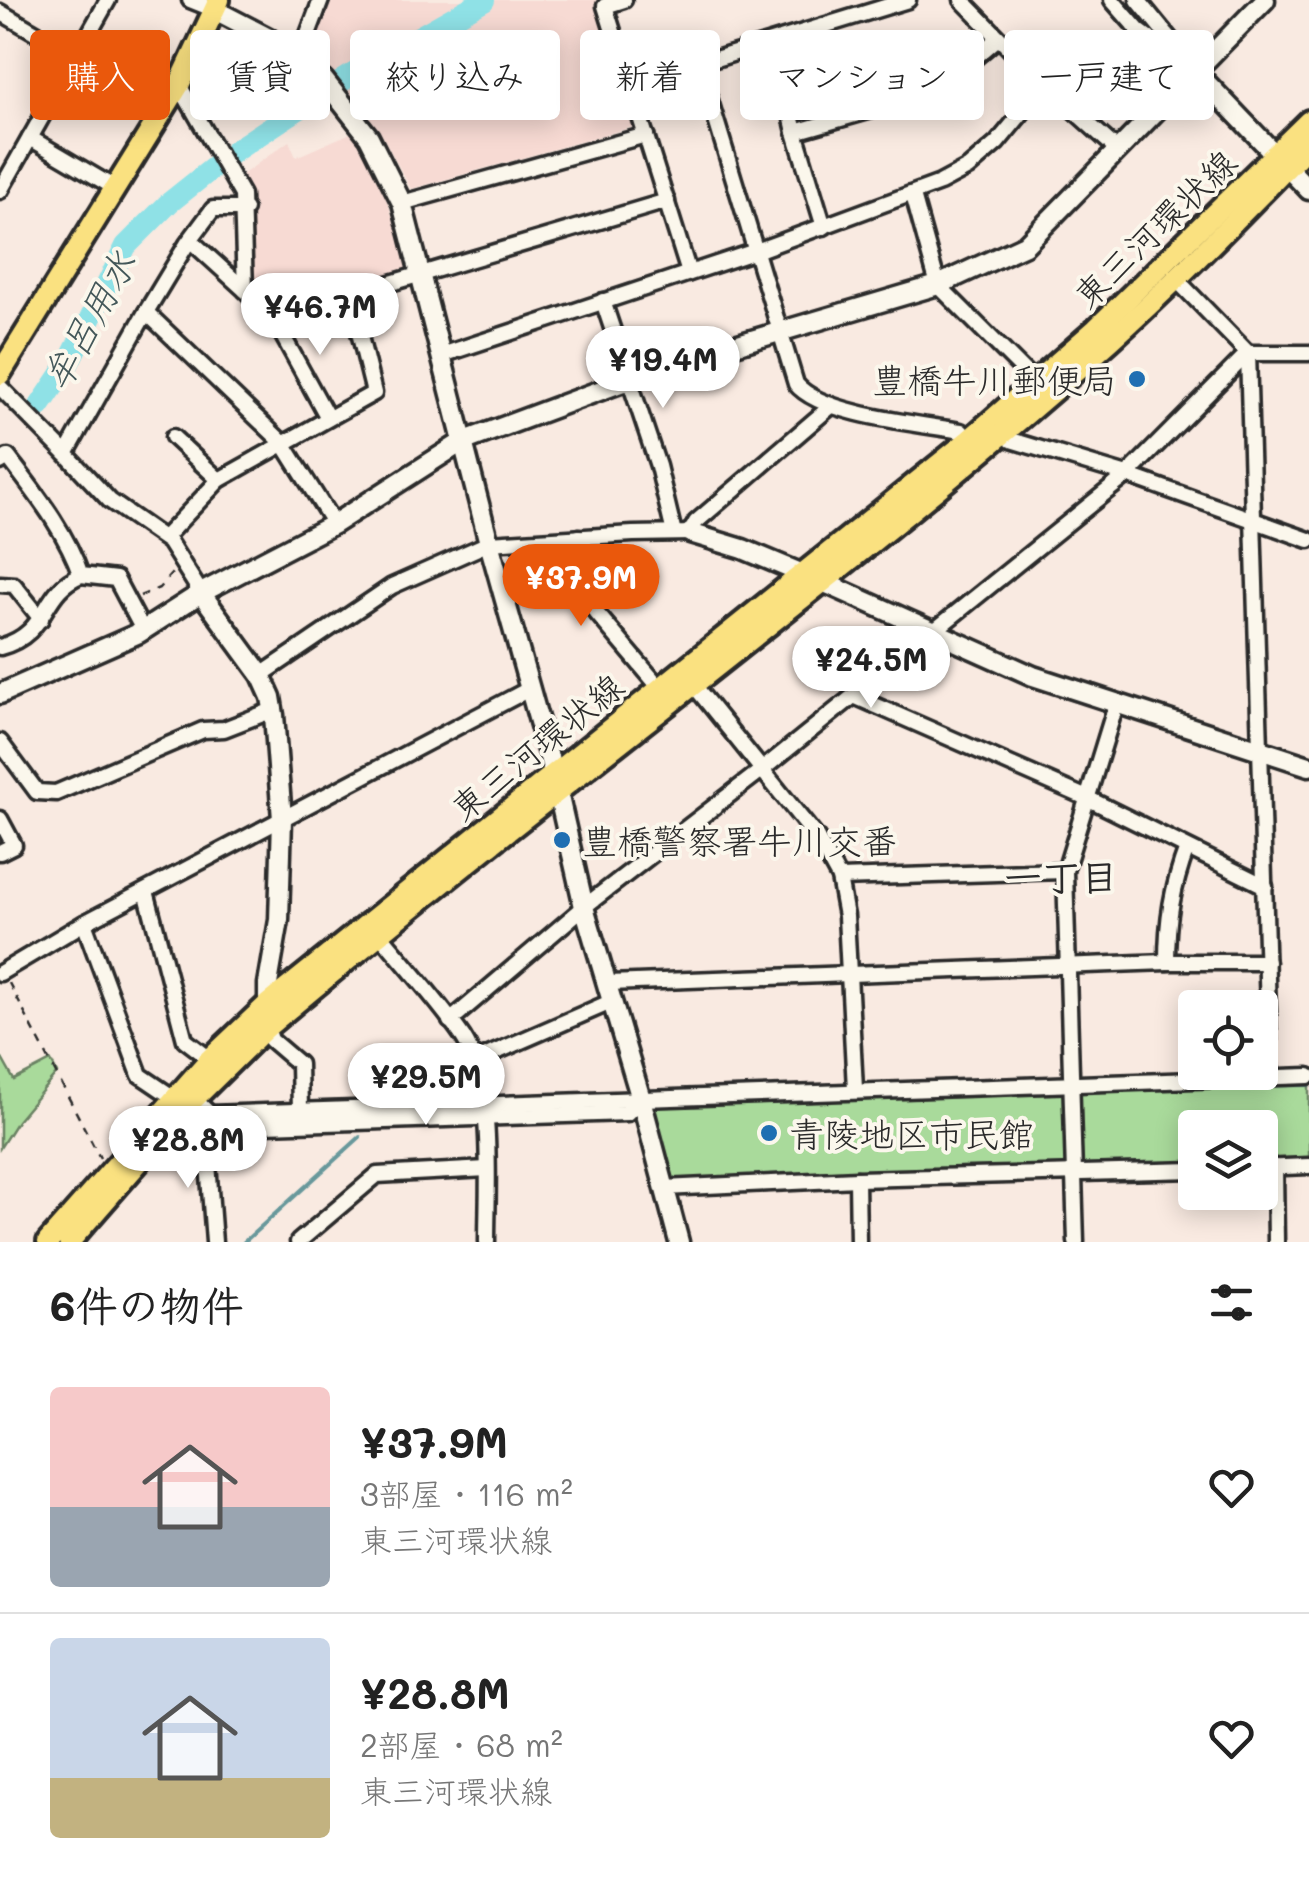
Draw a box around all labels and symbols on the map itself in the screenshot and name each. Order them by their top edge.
street label: 東三河環状線 [1062,139,1246,317]
water label: 牟呂用水 [29,241,147,399]
pin: ¥46.7M [239,273,401,358]
pin: ¥19.4M [582,326,744,411]
place label: 豊橋牛川郵便局 [872,356,1117,402]
marker: 豊橋牛川郵便局 [1126,368,1148,390]
pin: ¥37.9M [500,544,662,629]
pin: ¥24.5M [790,626,952,711]
street label: 東三河環状線 [440,662,632,830]
place label: 豊橋警察署牛川交番 [582,817,897,863]
marker: 豊橋警察署牛川交番 [551,829,573,851]
district label: 一丁目 [1004,851,1118,901]
pin: ¥29.5M [345,1043,507,1128]
pin: ¥28.8M [107,1106,269,1191]
place label: 青陵地区市民館 [789,1110,1034,1156]
marker: 青陵地区市民館 [758,1122,780,1144]

